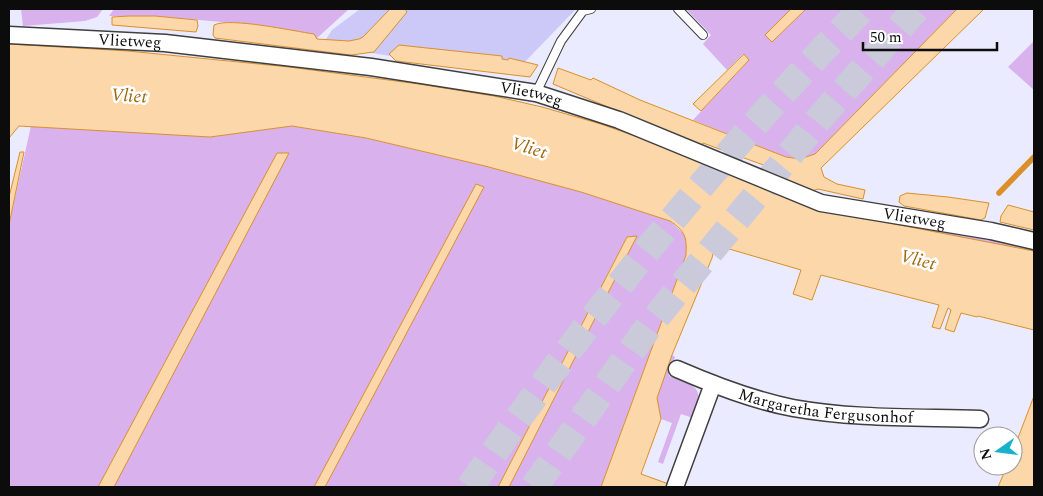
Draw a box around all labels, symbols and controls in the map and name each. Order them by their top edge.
scale bar [863,20,997,52]
text: 50 m [870,26,902,49]
street label: Vlietweg [97,28,162,55]
street label: Vlietweg [498,75,566,113]
water label: Vliet [110,81,148,111]
water label: Vliet [508,130,551,166]
street label: Vlietweg [881,201,948,235]
water label: Vliet [897,242,939,278]
street label: Margaretha Fergusonhof [735,382,915,430]
north arrow [973,426,1023,476]
text: N [974,446,997,462]

